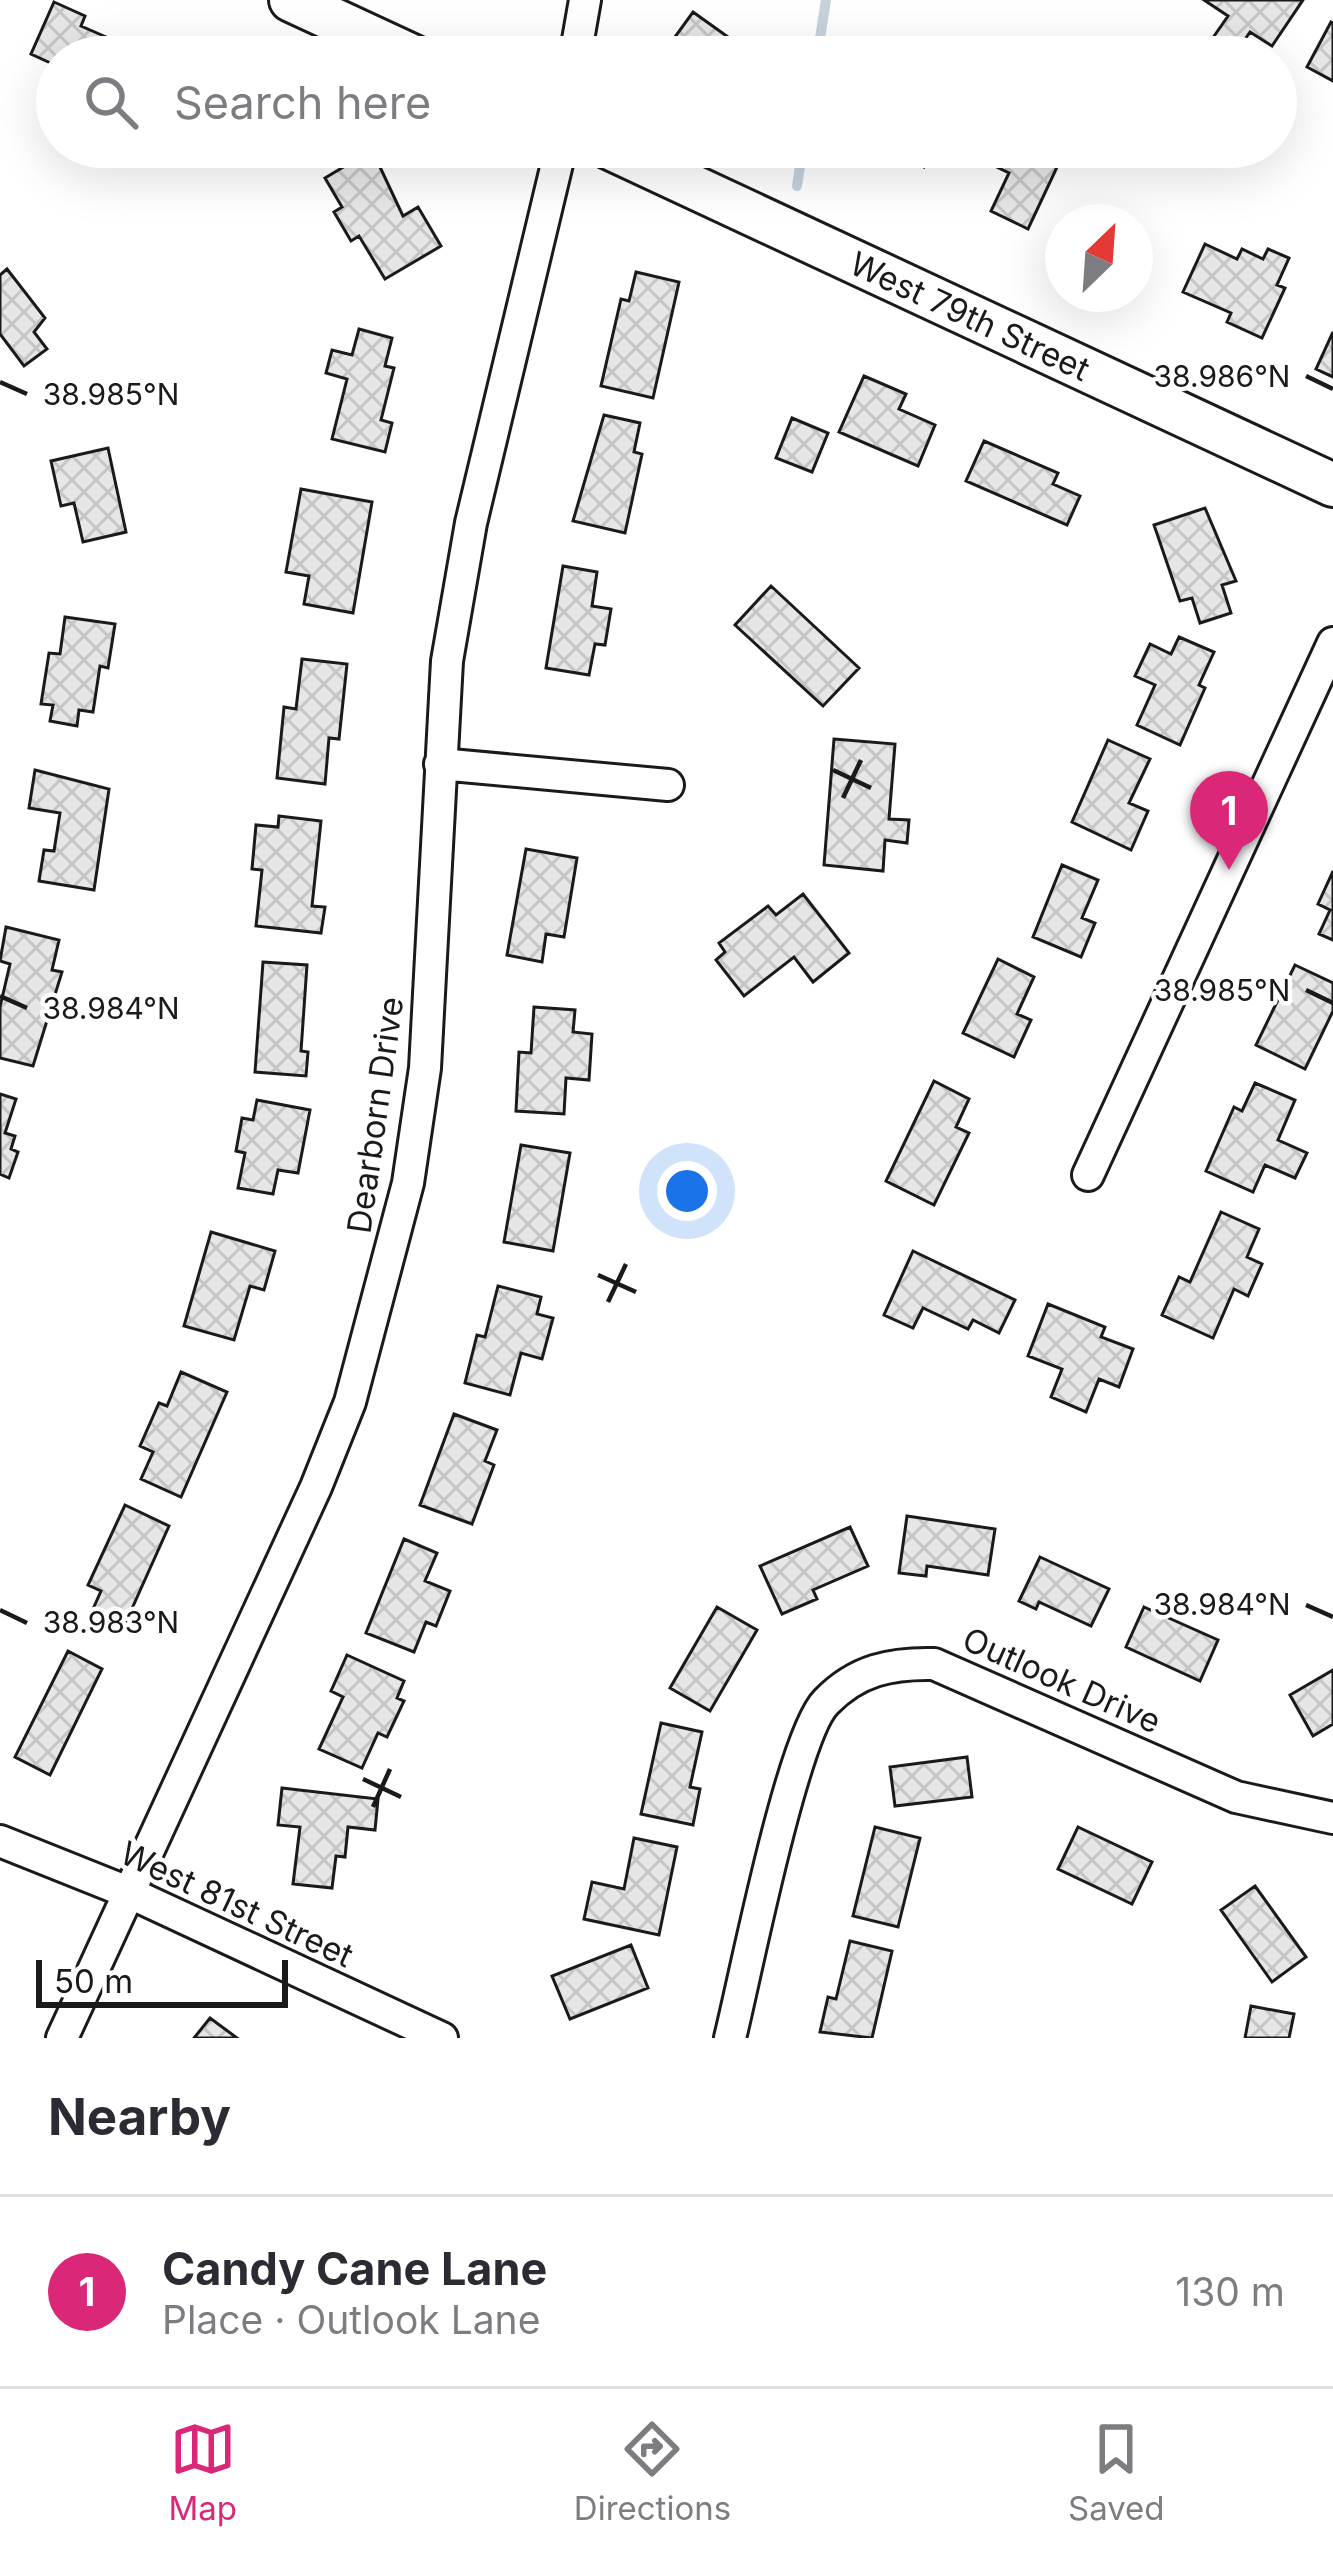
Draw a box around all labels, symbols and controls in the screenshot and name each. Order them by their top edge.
search box [36,36,1297,168]
icon: search [78,69,144,135]
text: Search here [174,75,431,130]
north arrow [1045,204,1153,312]
street label: West 79th Street [844,243,1096,389]
text: 38.986°N [1154,358,1290,394]
text: 38.985°N [43,376,179,412]
pin: 1 [1190,771,1268,870]
text: 38.985°N [1154,972,1290,1008]
text: 38.984°N [42,990,180,1026]
street label: Dearborn Drive [339,994,411,1236]
your location [657,1161,717,1221]
text: 38.984°N [1153,1586,1291,1622]
text: 38.983°N [43,1604,179,1640]
street label: Outlook Drive [957,1619,1167,1741]
street label: West 81st Street [114,1833,360,1975]
scale bar [36,1954,288,2007]
text: 50 m [54,1961,133,2001]
text: Nearby [48,2086,231,2147]
text: Candy Cane Lane [162,2241,547,2296]
text: 1 [79,2268,95,2315]
text: 130 m [1175,2268,1285,2315]
text: Place · Outlook Lane [162,2296,540,2343]
tab: Map [168,2416,237,2528]
tab: Directions [574,2416,731,2528]
tab: Saved [1068,2416,1165,2528]

